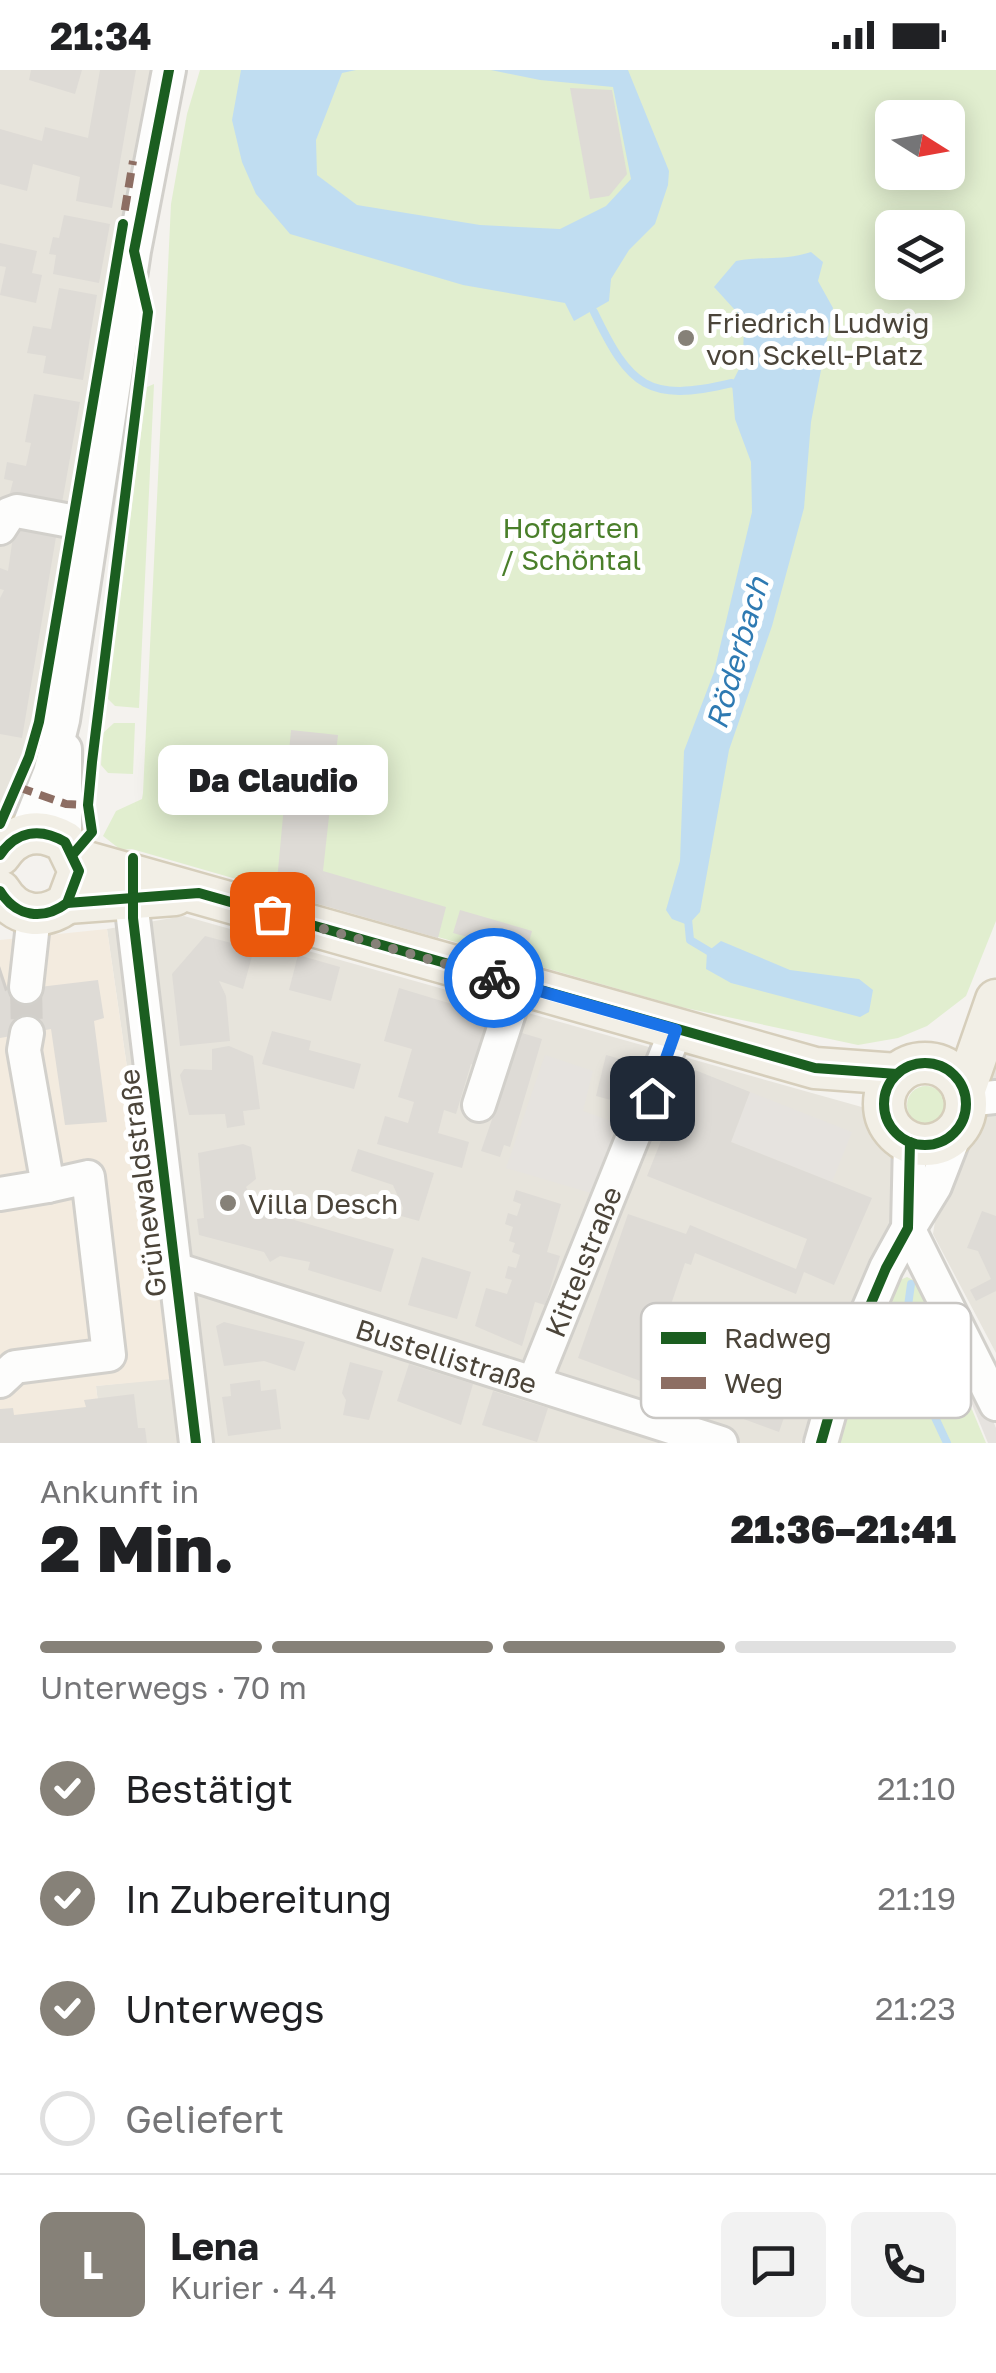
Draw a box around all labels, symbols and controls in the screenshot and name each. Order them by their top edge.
text: 21:34 [50,13,152,58]
north arrow [875,100,965,190]
map controls [875,100,965,300]
button: layers [875,210,965,300]
place label: Friedrich Ludwig von Sckell-Platz [706,306,929,371]
marker: Friedrich Ludwig von Sckell-Platz [675,327,697,349]
park label: Hofgarten / Schöntal [501,511,641,576]
water label: Röderbach [698,572,776,733]
callout: Da Claudio [157,744,387,814]
text: Da Claudio [188,761,358,799]
pin [230,872,315,957]
icon: bag [245,887,300,942]
courier [444,928,544,1028]
icon: bike [467,951,522,1006]
pin [610,1056,695,1141]
street label: Grünewaldstraße [112,1067,172,1299]
icon: home [625,1071,680,1126]
street label: Kittelstraße [538,1181,628,1341]
place label: Villa Desch [248,1187,398,1220]
marker: Villa Desch [217,1192,239,1214]
legend [641,1303,971,1418]
street label: Bustellistraße [352,1311,541,1400]
text: Radweg [724,1321,832,1354]
text: Weg [724,1366,783,1399]
text: Ankunft in [40,1472,199,1510]
text: 21:36–21:41 [731,1506,956,1551]
text: 2 Min. [40,1508,234,1586]
text: Unterwegs · 70 m [40,1668,307,1706]
icon: check [40,1761,95,1816]
text: Bestätigt [125,1766,293,1811]
text: 21:10 [877,1769,956,1807]
icon: check [40,1871,95,1926]
text: In Zubereitung [125,1876,392,1921]
text: 21:19 [877,1879,956,1917]
icon: check [40,1981,95,2036]
text: Unterwegs [125,1986,325,2031]
text: 21:23 [875,1989,956,2027]
text: Geliefert [125,2096,284,2141]
button: chat [721,2212,826,2317]
button: phone [851,2212,956,2317]
text: Lena [170,2223,259,2268]
text: L [82,2242,103,2287]
text: Kurier · 4.4 [170,2268,337,2306]

